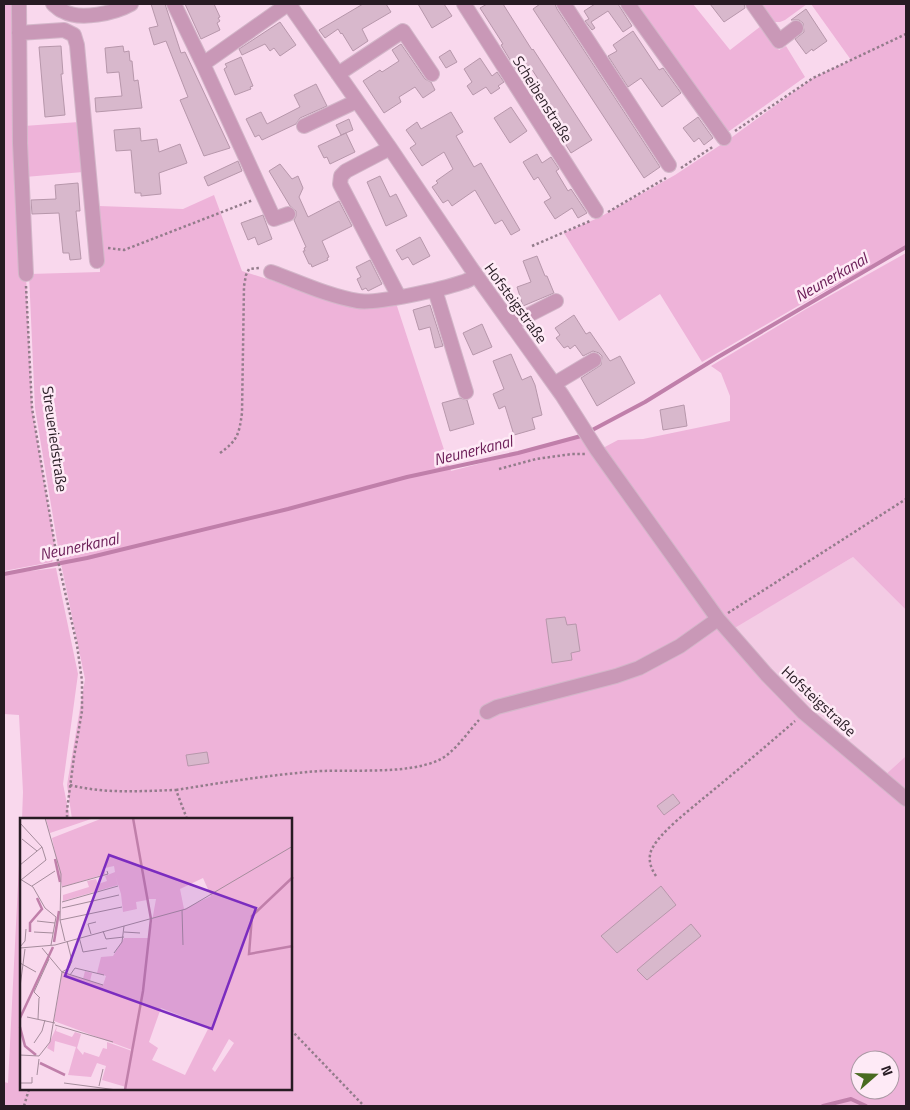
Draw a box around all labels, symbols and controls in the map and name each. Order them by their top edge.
street label: Scheibenstraße [507,51,579,147]
water label: Neunerkanal [790,246,873,307]
street label: Hofsteigstraße [479,258,553,348]
street label: Streueriedstraße [36,385,74,493]
water label: Neunerkanal [431,428,516,471]
water label: Neunerkanal [37,526,122,566]
street label: Hofsteigstraße [776,660,862,742]
inset map [20,818,292,1090]
north arrow [850,1050,900,1100]
text: N [876,1062,899,1079]

